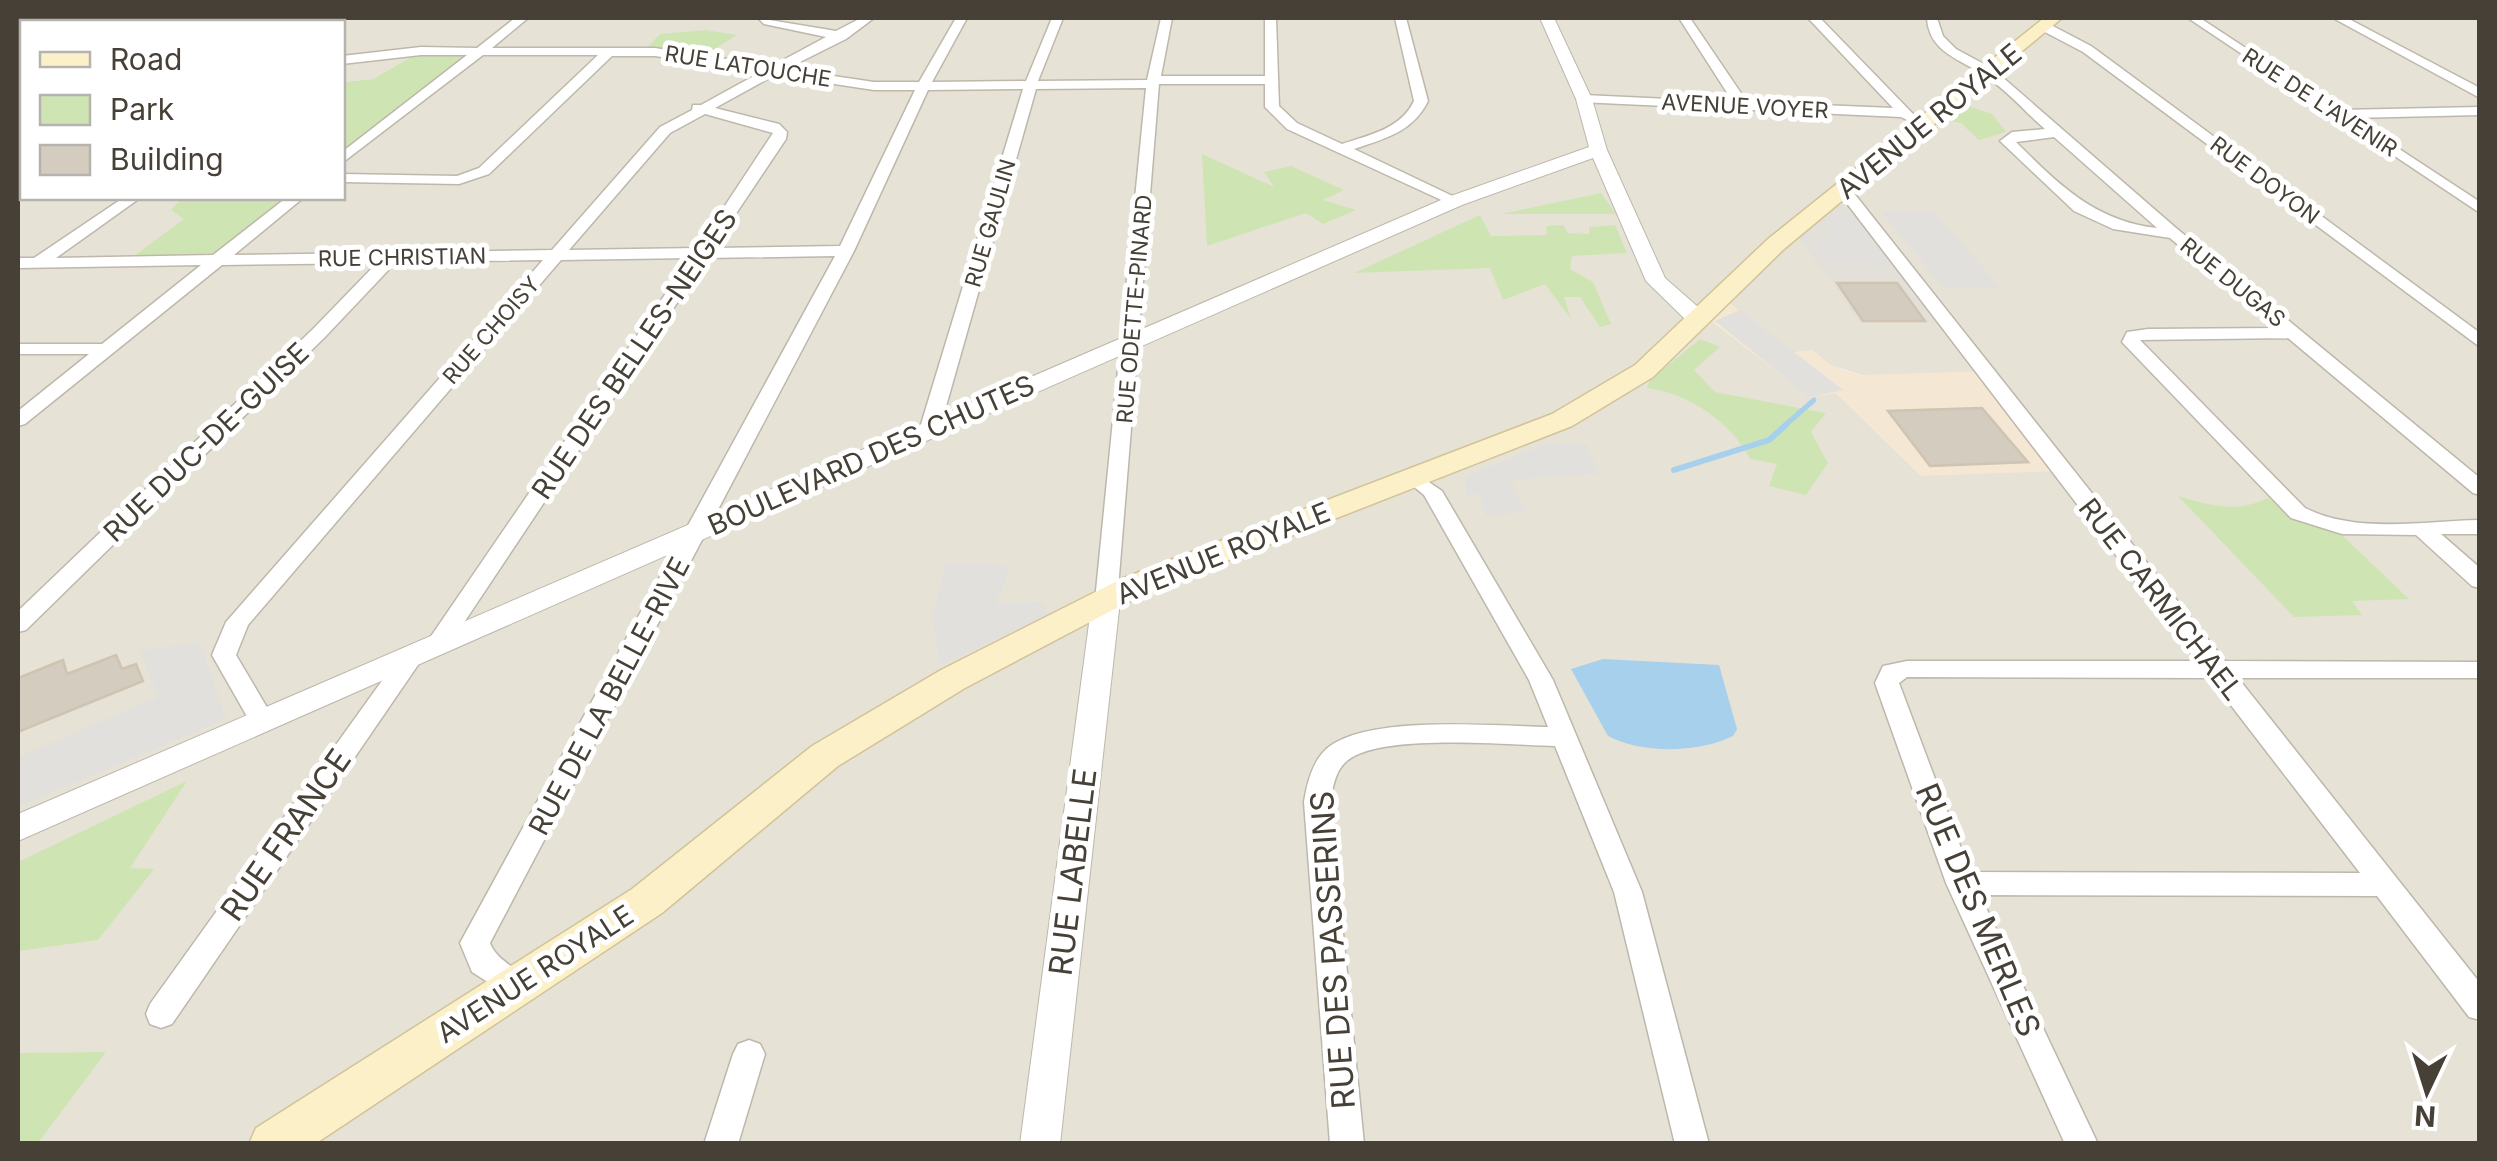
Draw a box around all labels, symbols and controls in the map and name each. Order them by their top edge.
legend [20,20,345,200]
street label: AVENUE ROYALE [1830,36,2028,206]
street label: RUE LATOUCHE [663,40,833,92]
text: Road [110,41,182,77]
street label: RUE DE L'AVENIR [2238,42,2402,162]
street label: AVENUE VOYER [1661,89,1829,123]
text: Park [110,91,175,127]
street label: RUE DOYON [2205,131,2325,229]
text: Building [110,141,224,177]
street label: RUE GAULIN [959,156,1021,290]
street label: RUE ODETTE-PINARD [1111,194,1157,424]
street label: RUE DES BELLES-NEIGES [524,203,744,505]
street label: RUE DUGAS [2175,232,2291,332]
street label: RUE CHRISTIAN [318,243,486,271]
street label: RUE CHOISY [437,271,545,389]
street label: RUE DUC-DE-GUISE [96,335,316,549]
street label: BOULEVARD DES CHUTES [702,367,1040,543]
street label: RUE CARMICHAEL [2072,491,2250,707]
street label: AVENUE ROYALE [1111,495,1335,611]
street label: RUE DE LA BELLE-RIVE [521,551,697,841]
street label: RUE FRANCE [212,741,359,928]
street label: RUE LABELLE [1040,766,1105,978]
street label: RUE DES MERLES [1908,777,2049,1042]
street label: RUE DES PASSERINS [1302,790,1363,1110]
street label: AVENUE ROYALE [430,898,640,1050]
north arrow [2377,1041,2477,1141]
text: N [2413,1098,2437,1134]

